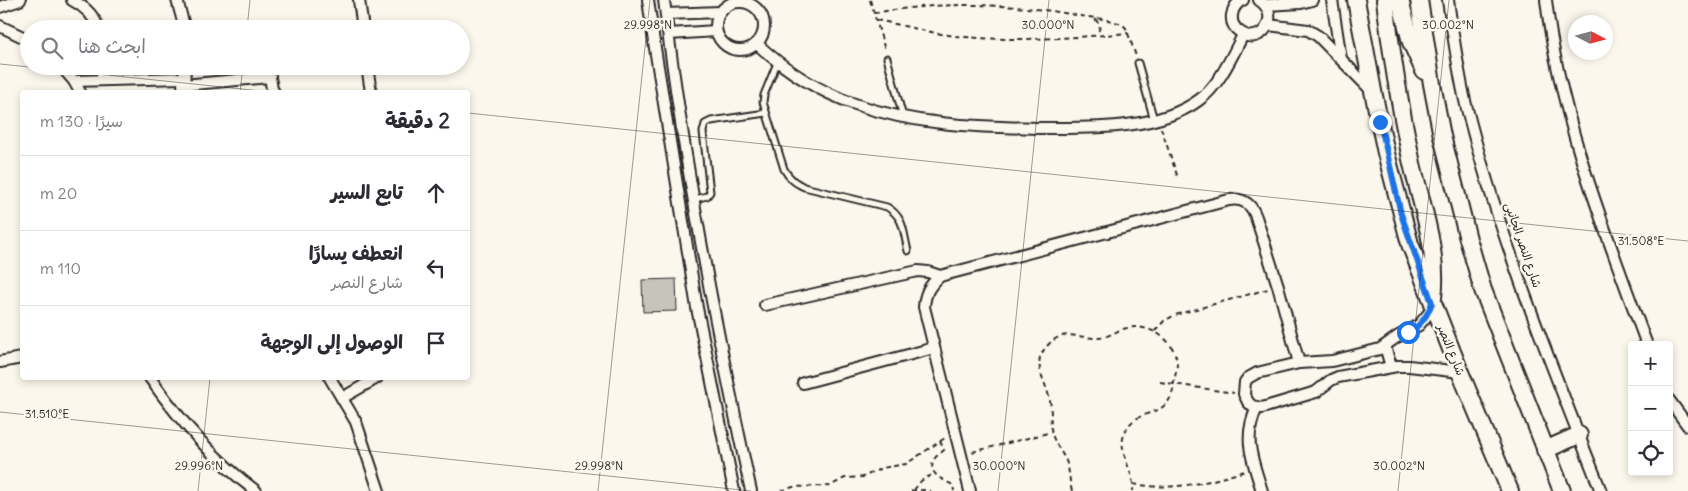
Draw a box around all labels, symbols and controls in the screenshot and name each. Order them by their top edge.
north arrow [1568,15,1613,60]
text: 29.998°N [624,17,672,32]
text: 30.000°N [1021,17,1075,32]
text: 30.002°N [1422,17,1474,32]
search box [20,20,470,75]
icon: search [38,34,66,62]
text: ابحث هنا [78,34,146,58]
text: 2 دقيقة [385,107,450,134]
text: سيرًا · 130 m [40,111,123,131]
route end [1369,111,1392,134]
icon: ahead [422,179,450,207]
text: تابع السير [331,180,403,204]
text: 20 m [40,183,77,203]
street label: شارع النصر الجانبى [1500,200,1545,290]
text: 31.508°E [1618,233,1664,248]
text: انعطف يسارًا [309,241,403,265]
icon: left [422,254,450,282]
text: 110 m [40,258,81,278]
text: شارع النصر [331,272,403,292]
route start [1397,321,1420,344]
street label: شارع النصر [1432,321,1468,378]
icon: arrive [422,329,450,357]
text: الوصول إلى الوجهة [260,330,403,354]
map controls [1628,341,1673,476]
button: + [1628,341,1673,386]
button: − [1628,386,1673,431]
text: 31.510°E [25,406,69,421]
button: locate [1628,431,1673,476]
text: 29.996°N [175,458,223,473]
text: 29.998°N [575,458,623,473]
text: 30.000°N [972,458,1026,473]
text: 30.002°N [1373,458,1425,473]

